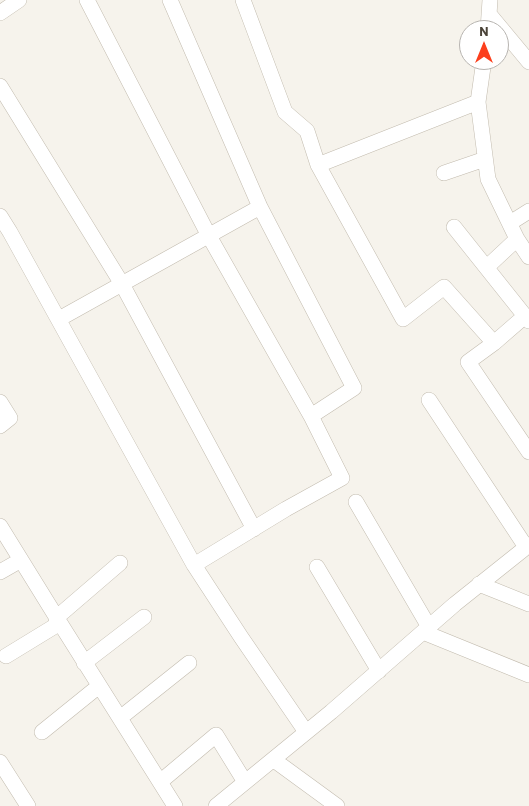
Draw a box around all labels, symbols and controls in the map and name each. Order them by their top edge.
north arrow [459,20,509,70]
text: N [479,22,489,39]

